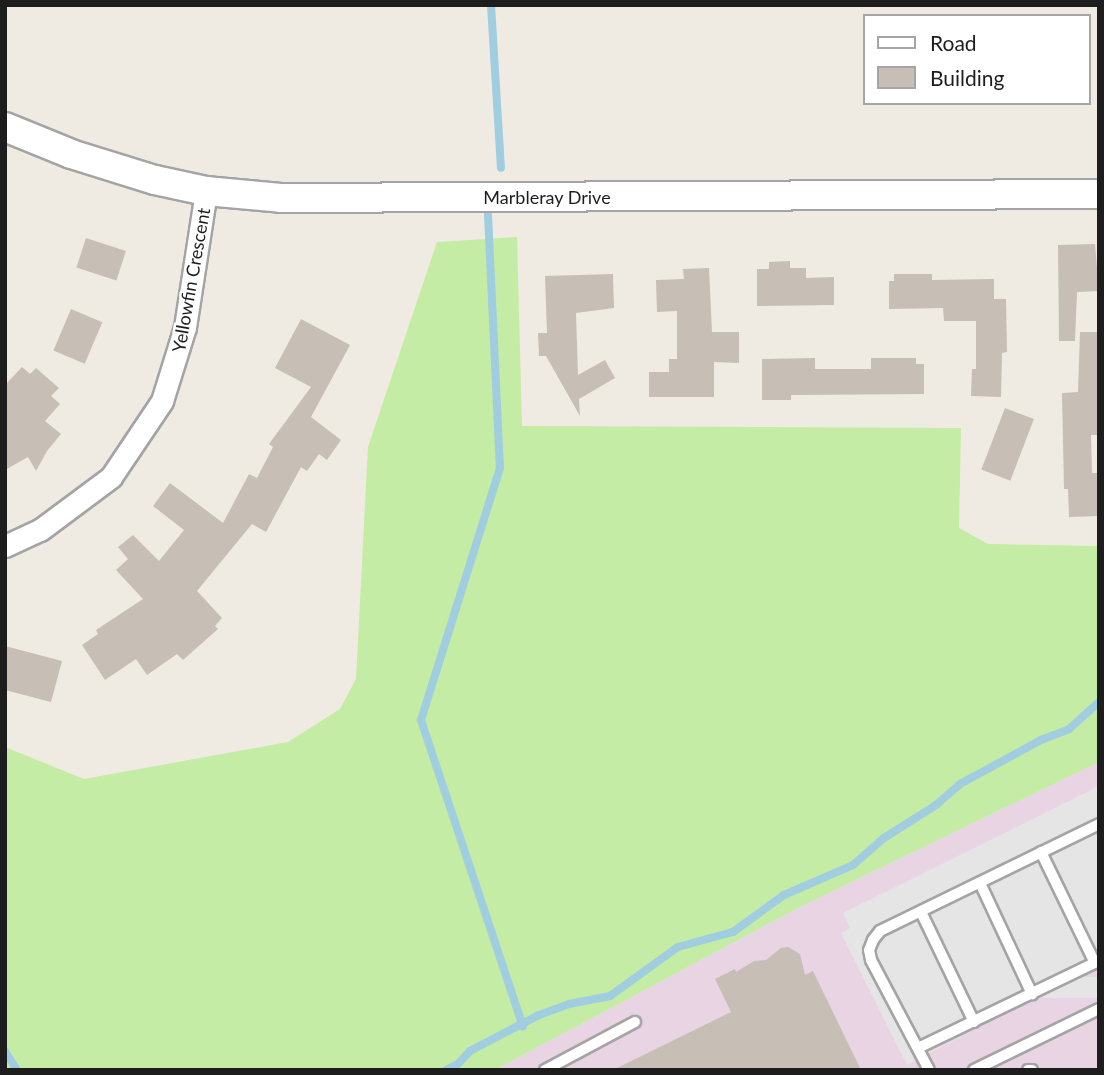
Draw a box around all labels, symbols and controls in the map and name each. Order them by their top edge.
legend [862,14,1090,105]
text: Road [930,30,977,55]
text: Building [930,65,1005,90]
street label: Marbleray Drive [483,186,611,208]
street label: Yellowfin Crescent [168,206,214,354]

